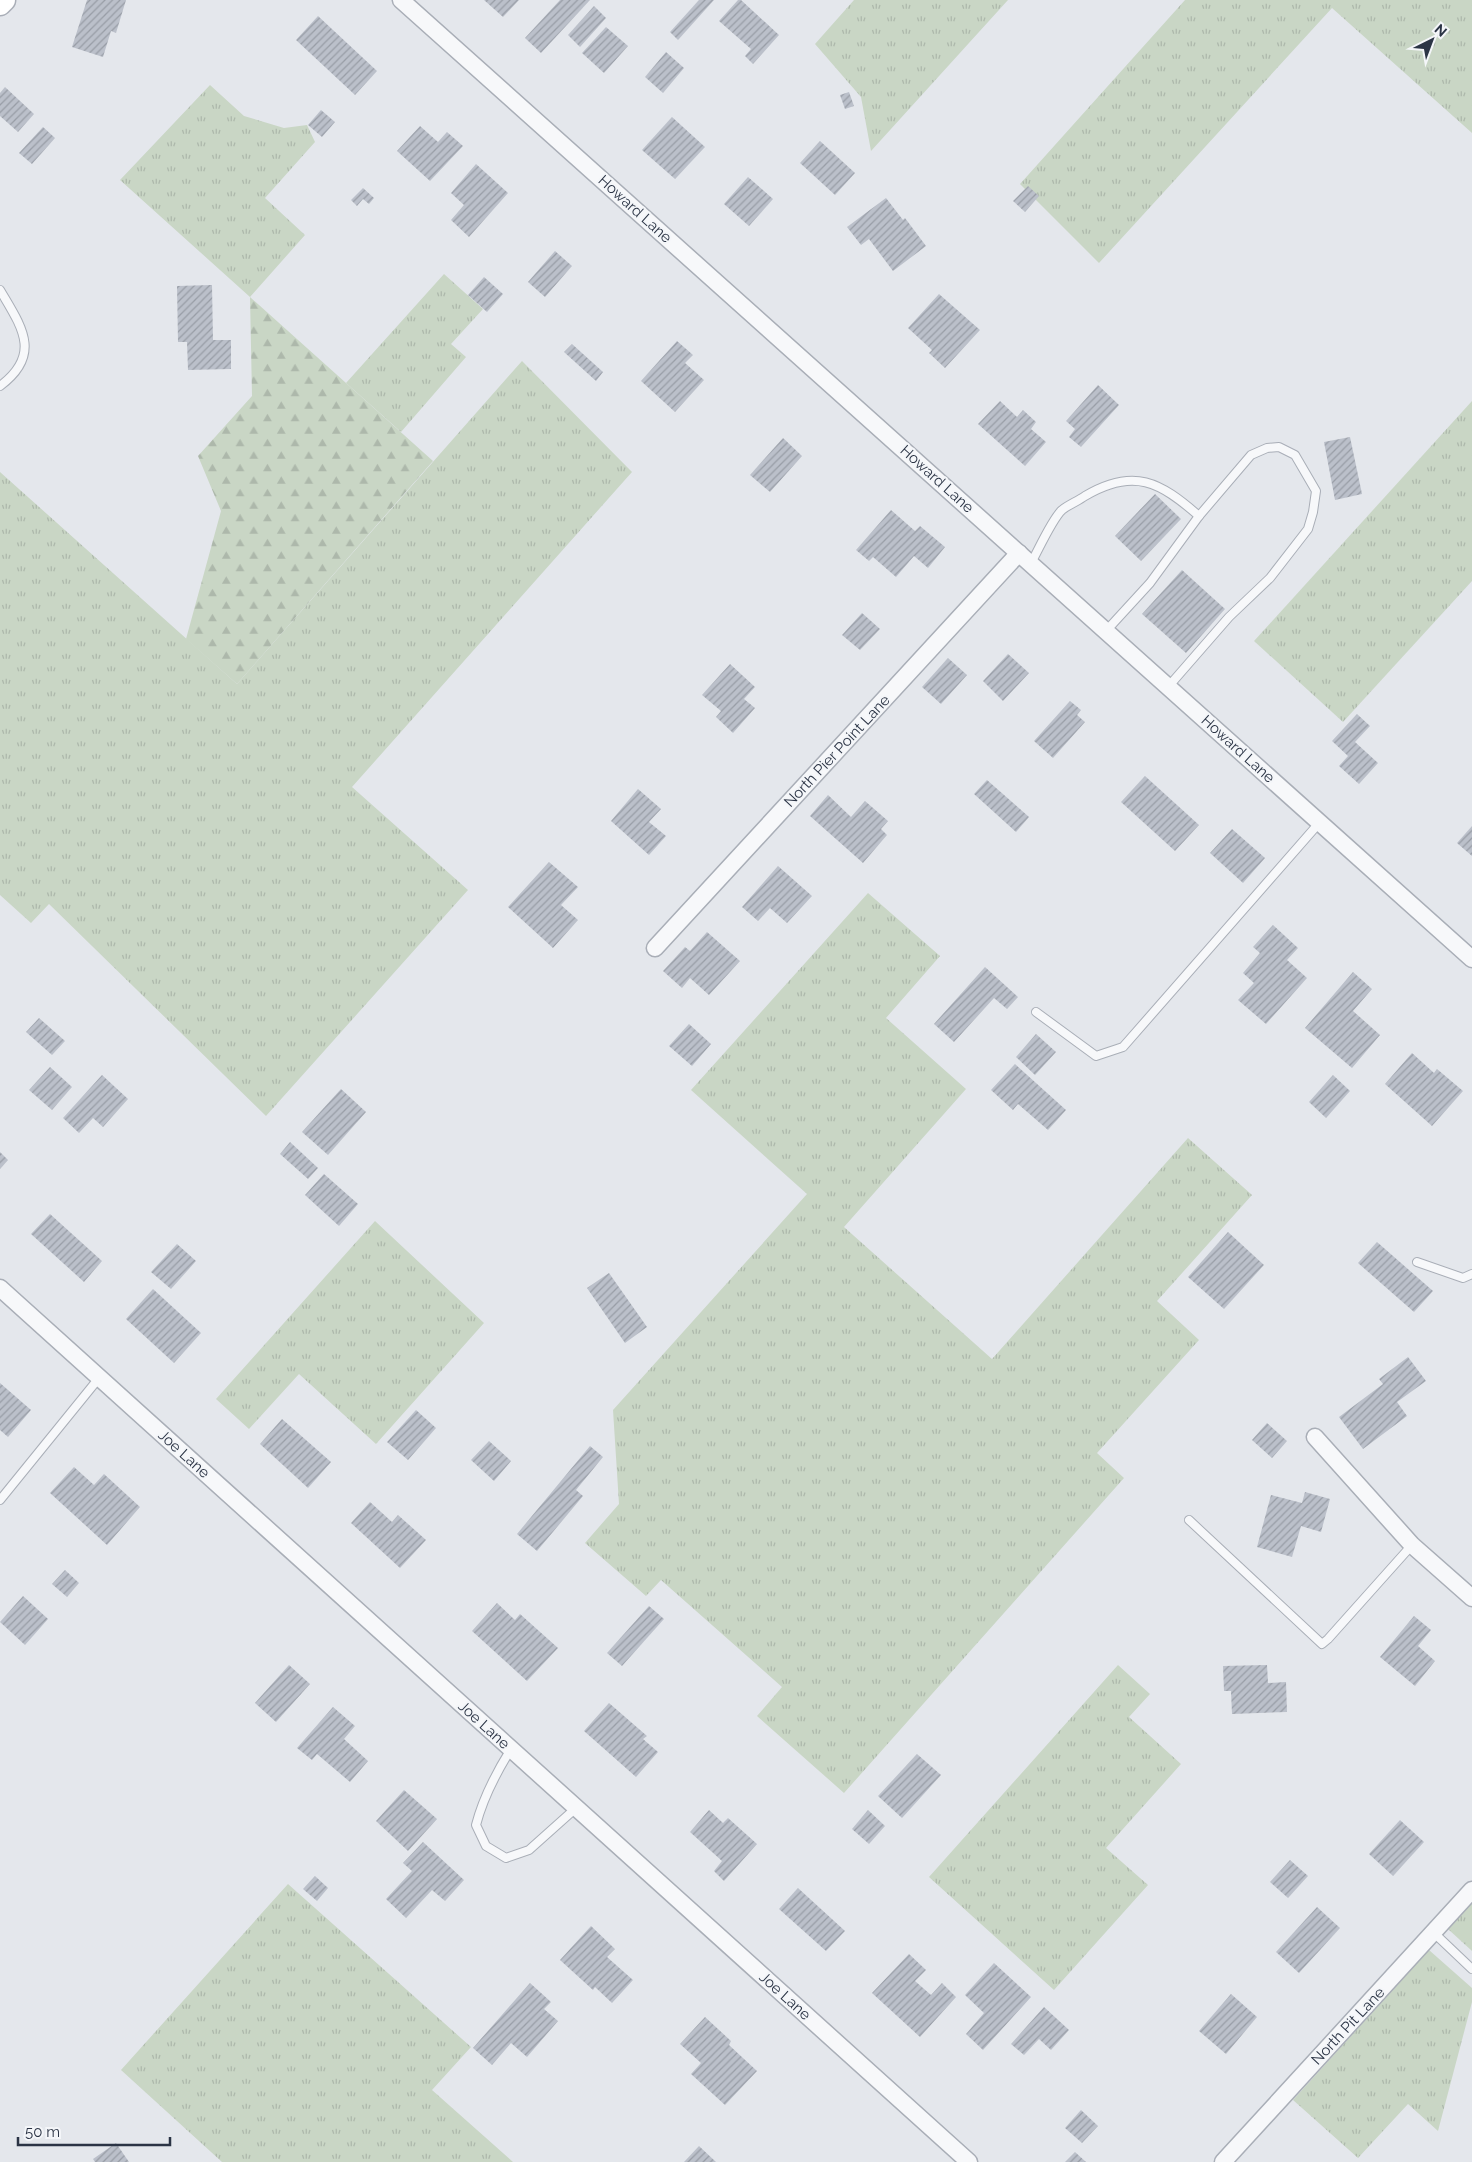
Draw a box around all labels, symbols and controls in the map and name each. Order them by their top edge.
north arrow [1407,15,1457,65]
text: N [1431,21,1450,40]
street label: Howard Lane [595,171,676,247]
street label: Howard Lane [897,441,978,517]
street label: North Pier Point Lane [780,691,894,811]
street label: Howard Lane [1198,711,1279,787]
street label: Joe Lane [155,1426,214,1482]
street label: Joe Lane [455,1697,514,1753]
street label: Joe Lane [756,1968,815,2024]
street label: North Pit Lane [1308,1983,1389,2068]
scale bar [18,2114,170,2146]
text: 50 m [25,2123,60,2141]

